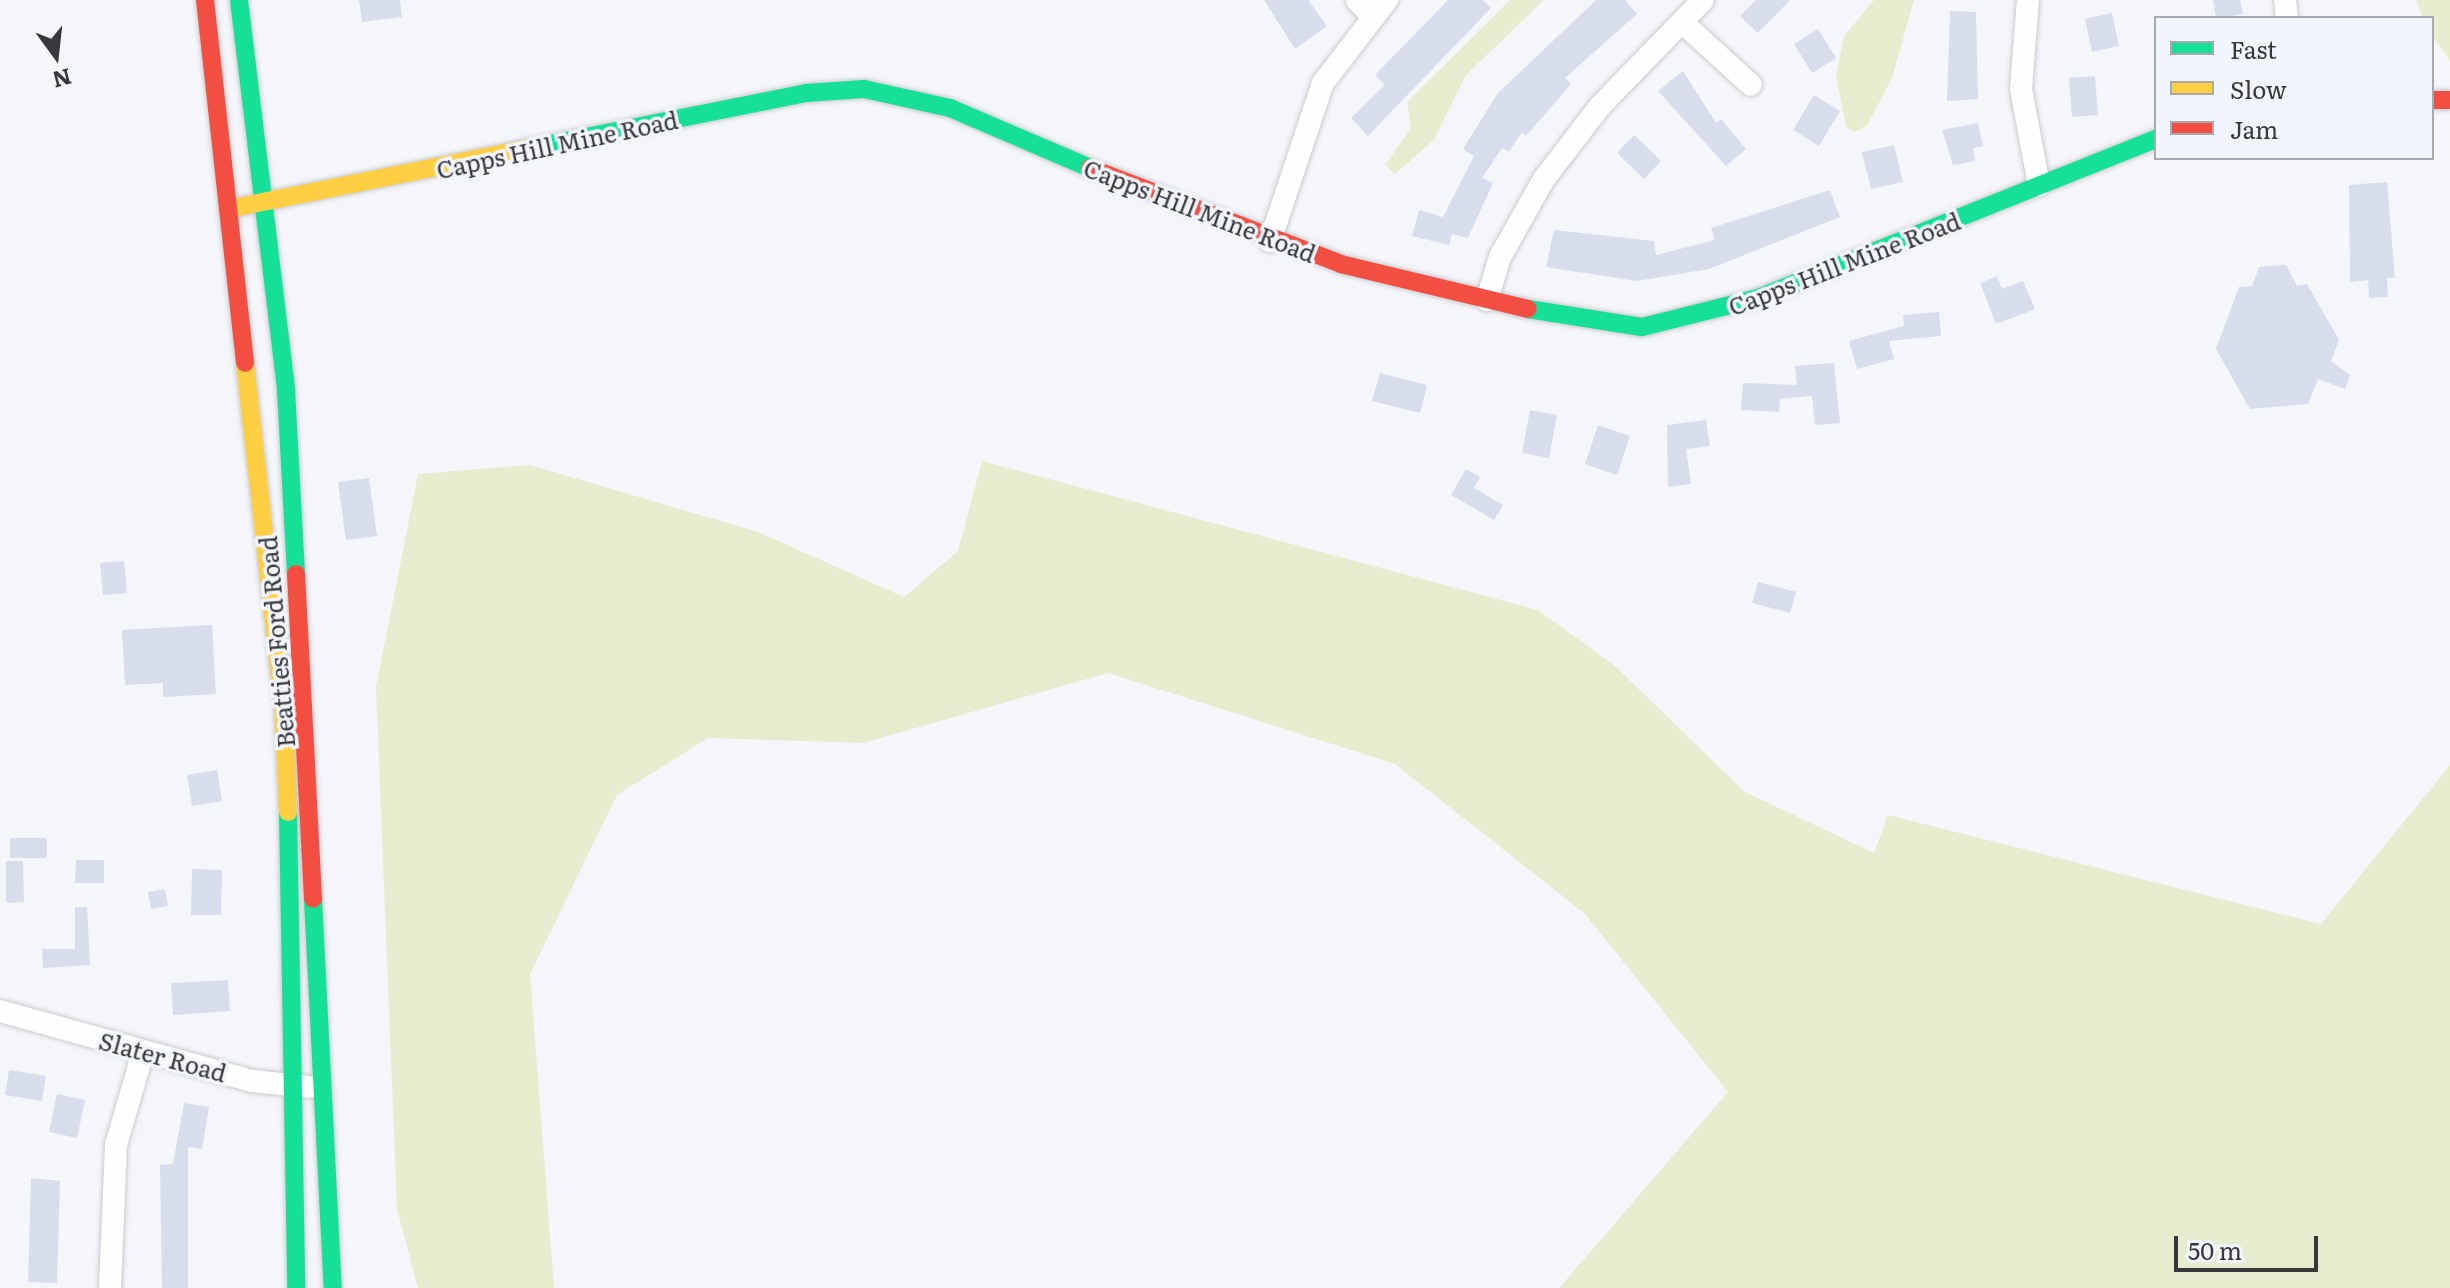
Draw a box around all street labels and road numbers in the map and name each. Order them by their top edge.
street label: Capps Hill Mine Road [434,104,680,184]
street label: Capps Hill Mine Road [1080,152,1320,268]
street label: Capps Hill Mine Road [1724,205,1964,321]
street label: Beatties Ford Road [252,535,300,749]
street label: Slater Road [96,1025,230,1087]

